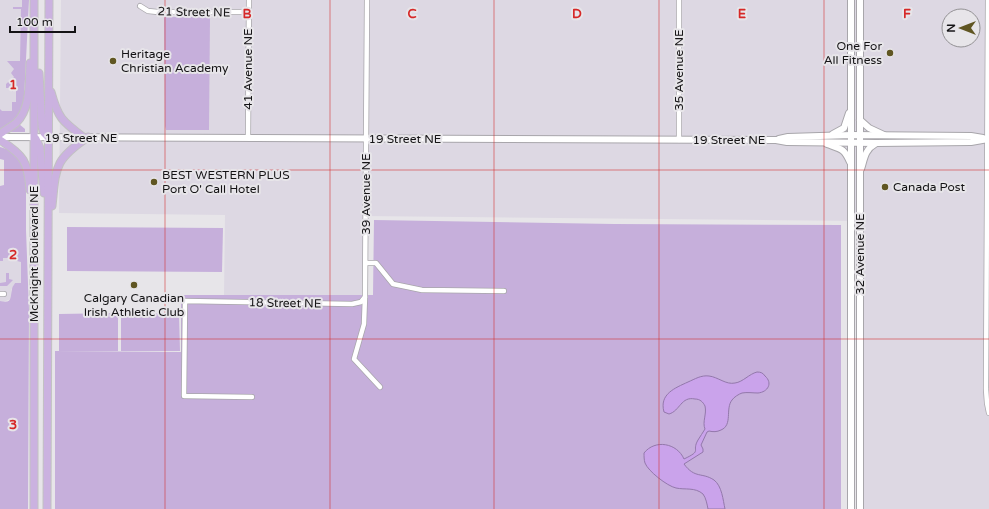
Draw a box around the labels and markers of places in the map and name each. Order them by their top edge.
place label: One For All Fitness [824,39,882,67]
place label: Heritage Christian Academy [121,47,229,75]
marker: One For All Fitness [885,48,895,58]
marker: Heritage Christian Academy [108,56,118,66]
place label: BEST WESTERN PLUS Port O' Call Hotel [162,168,290,196]
marker: BEST WESTERN PLUS Port O' Call Hotel [149,177,159,187]
place label: Canada Post [893,180,965,194]
marker: Canada Post [880,182,890,192]
marker: Calgary Canadian Irish Athletic Club [129,280,139,290]
place label: Calgary Canadian Irish Athletic Club [84,291,184,319]

